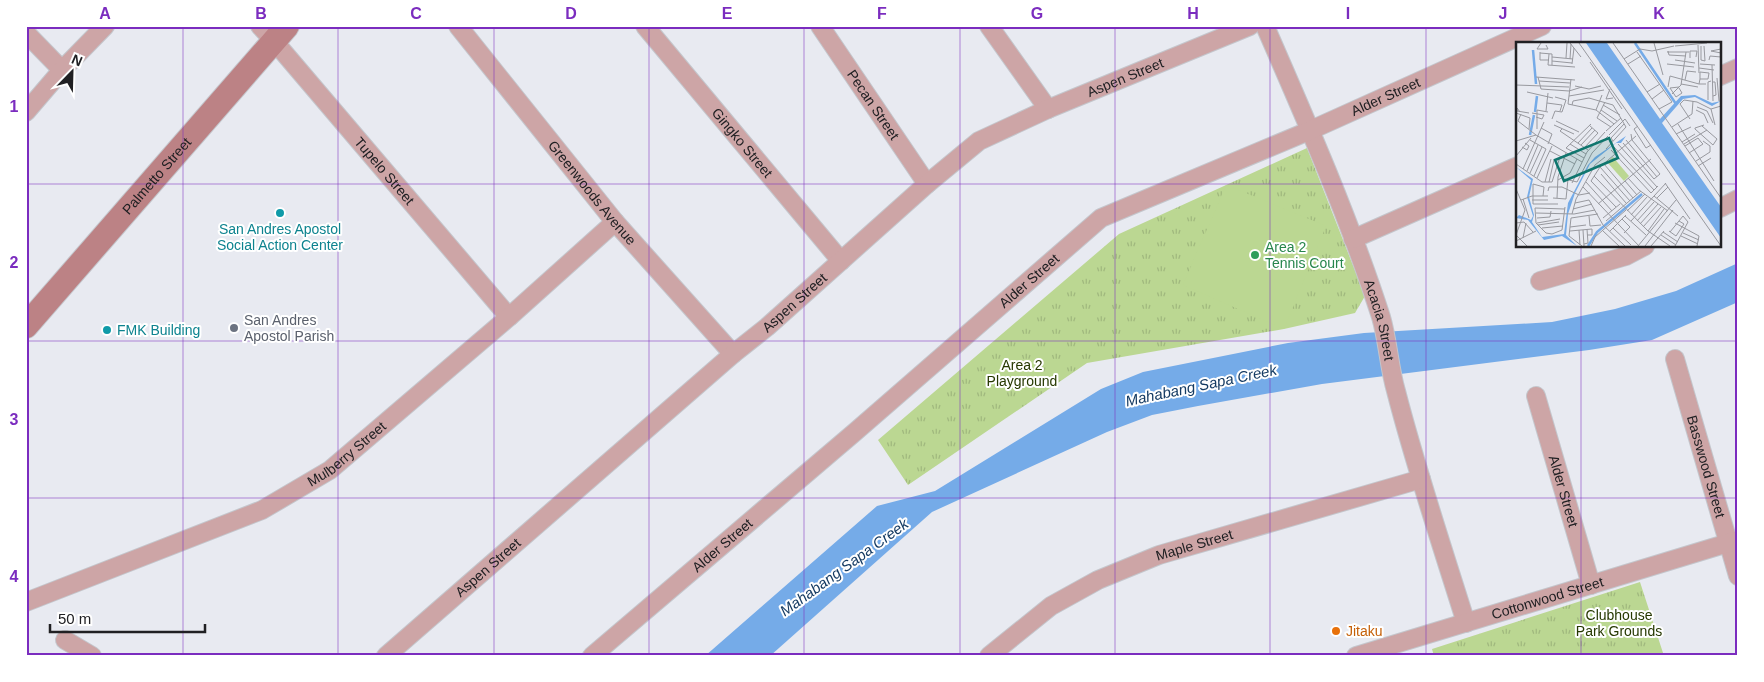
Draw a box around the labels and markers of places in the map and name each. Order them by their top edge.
marker: San Andres Apostol Social Action Center [274,207,286,219]
place label: San Andres Apostol Social Action Center [217,221,343,253]
place label: Area 2 Tennis Court [1265,239,1344,271]
marker: Area 2 Tennis Court [1249,249,1261,261]
place label: San Andres Apostol Parish [244,312,334,344]
place label: FMK Building [117,322,200,338]
marker: San Andres Apostol Parish [228,322,240,334]
marker: FMK Building [101,324,113,336]
place label: Jitaku [1346,623,1383,639]
marker: Jitaku [1330,625,1342,637]

